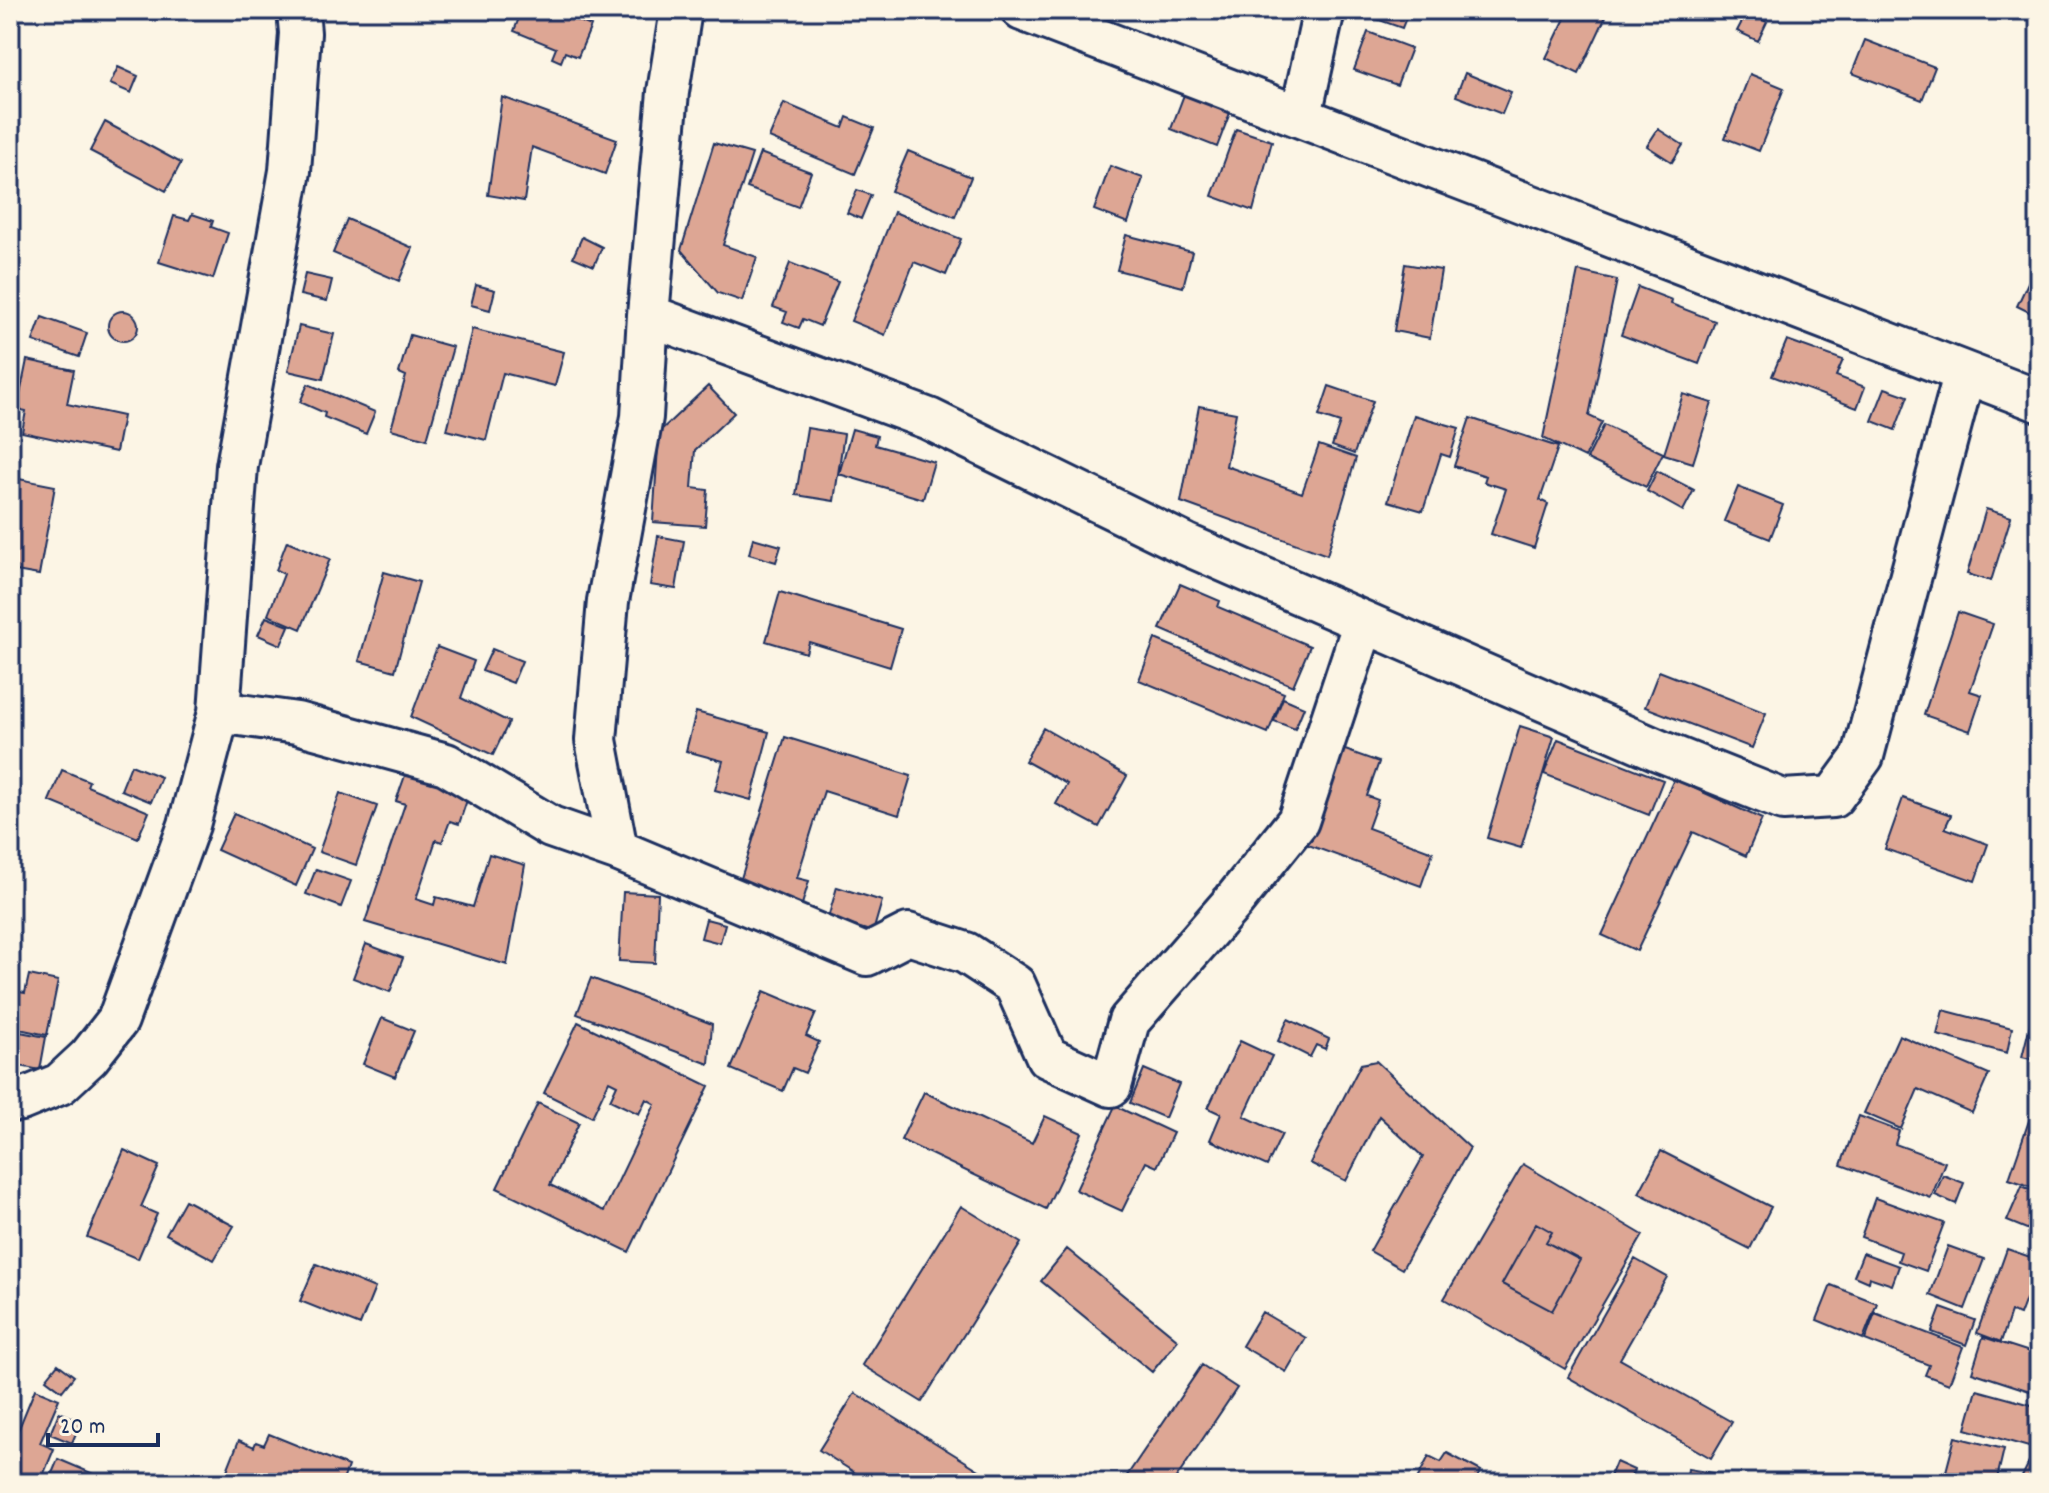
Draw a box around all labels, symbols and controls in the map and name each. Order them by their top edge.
scale bar [48,1397,158,1447]
text: 20 m [60,1411,106,1445]

